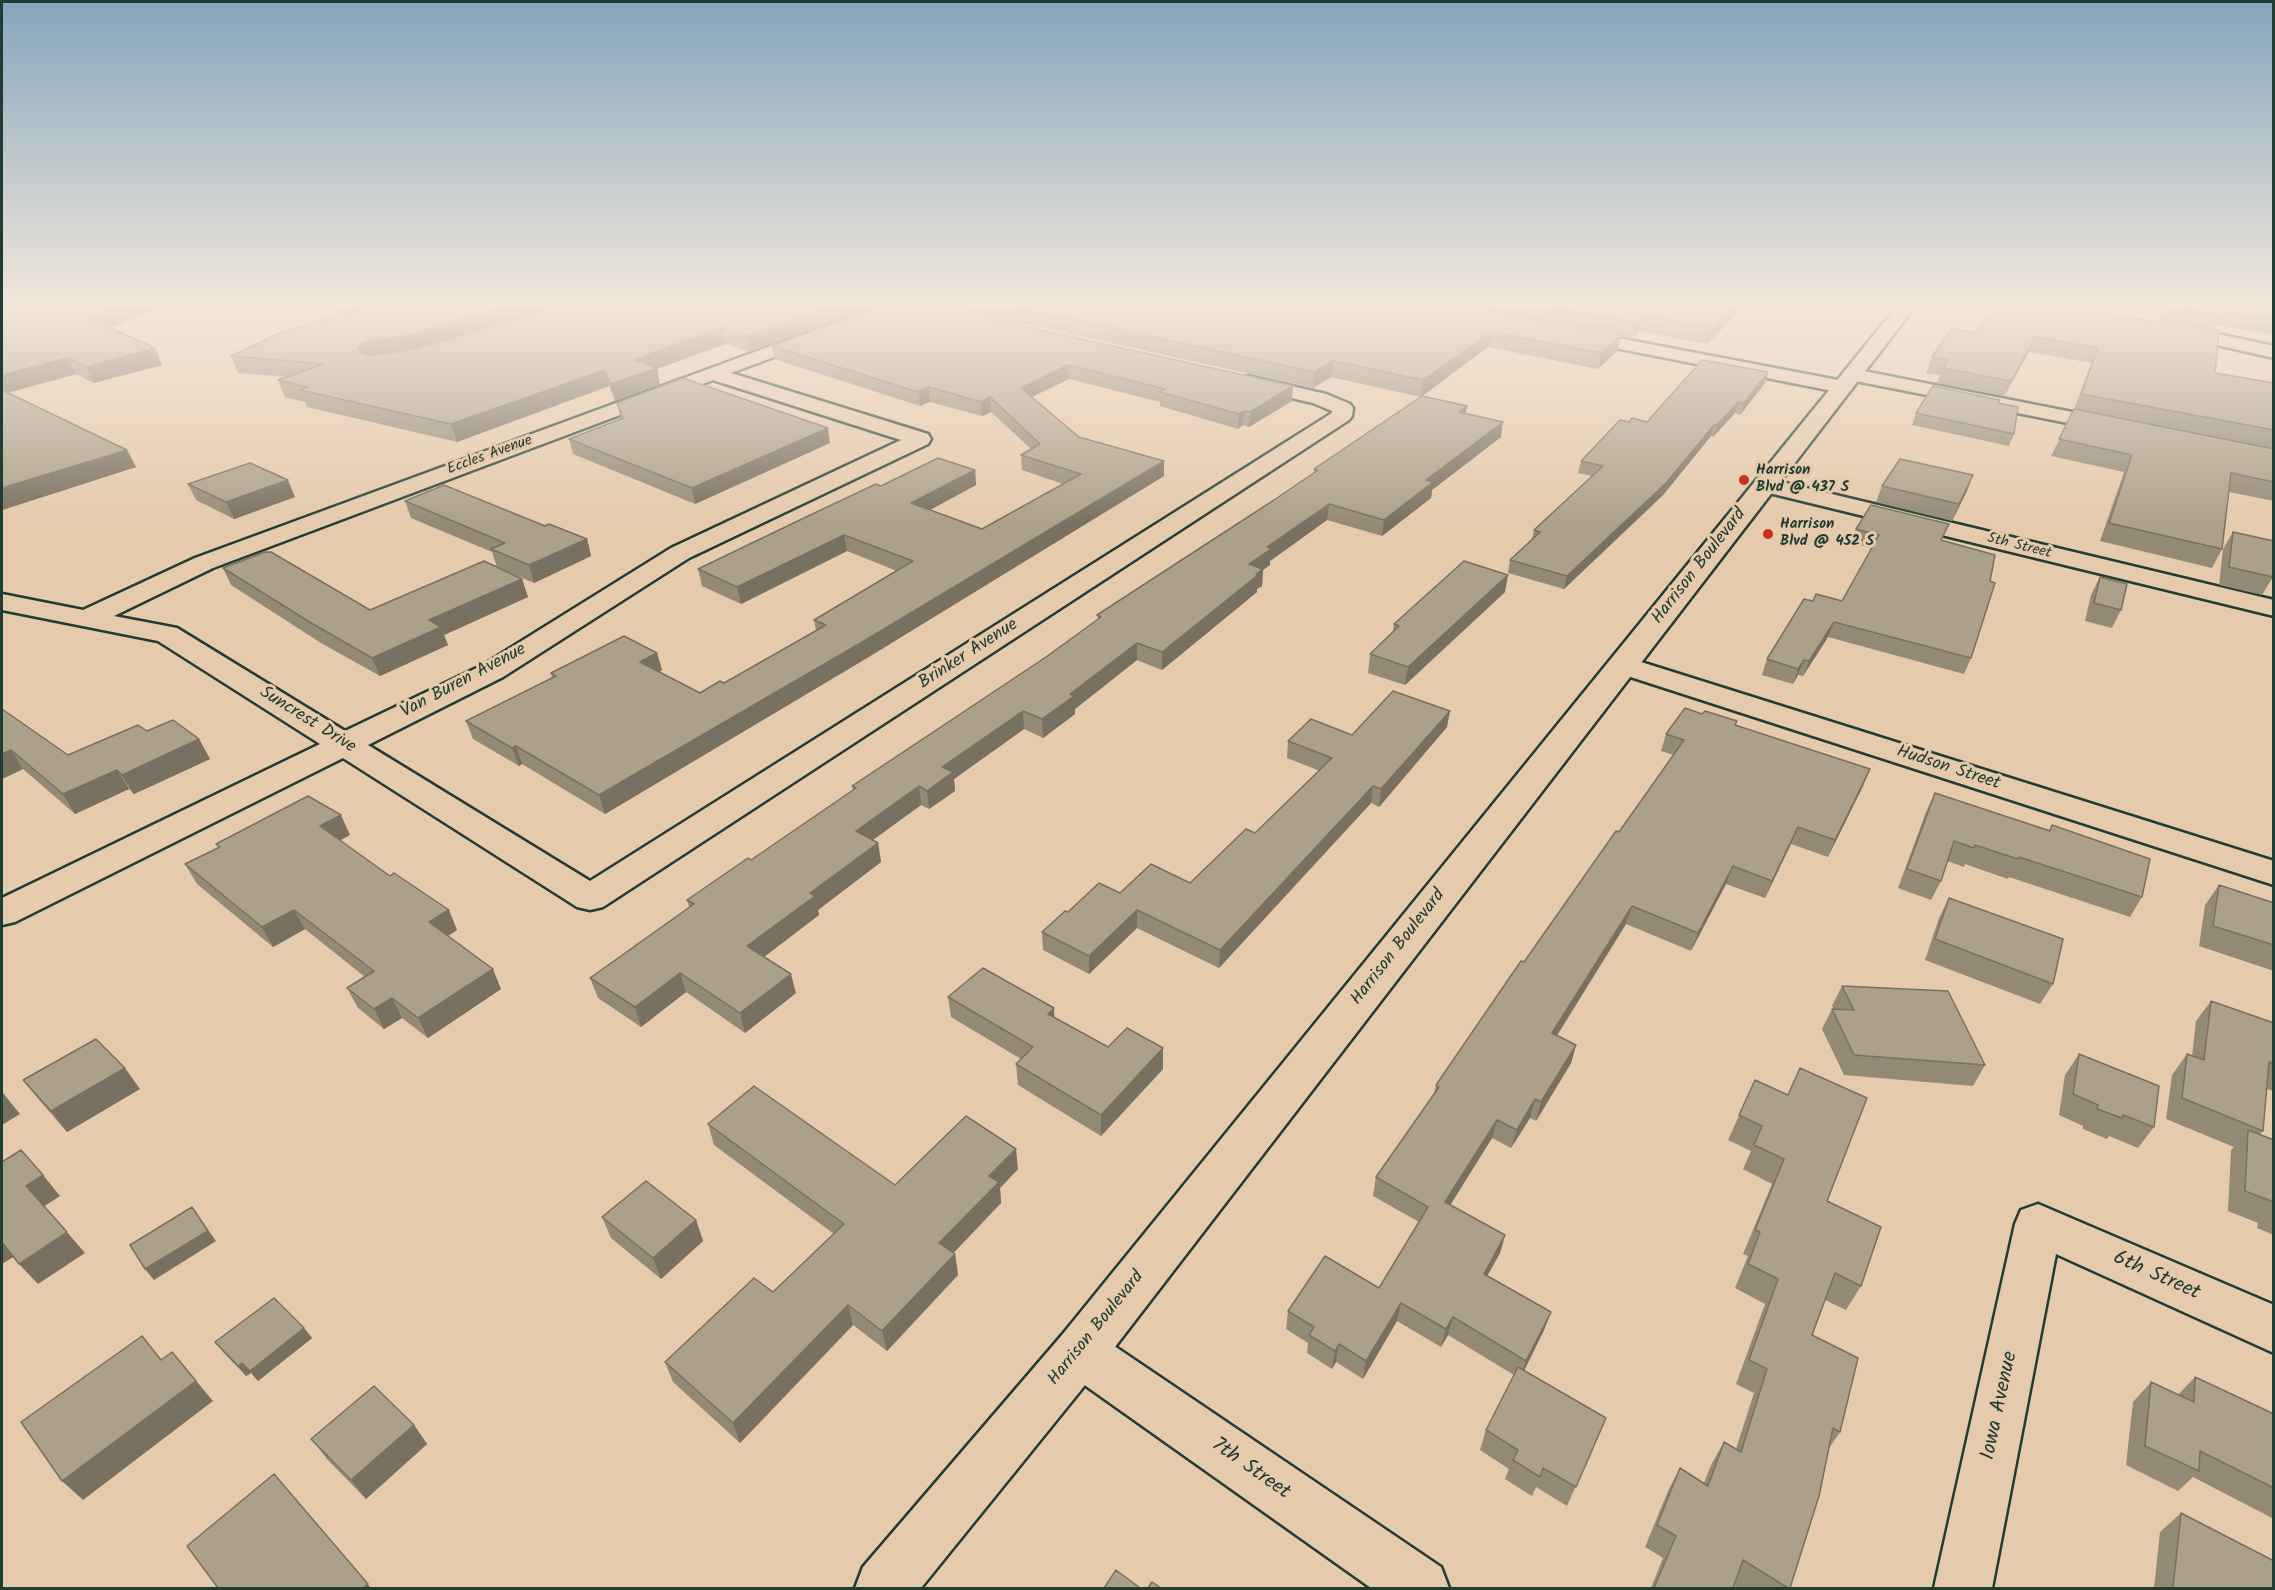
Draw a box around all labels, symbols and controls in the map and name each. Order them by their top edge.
street label: Eccles Avenue [445,432,535,480]
place label: Harrison Blvd @ 437 S [1756,462,1849,497]
marker: Harrison Blvd @ 437 S [1737,473,1751,487]
street label: Harrison Boulevard [1648,505,1752,629]
place label: Harrison Blvd @ 452 S [1780,516,1874,551]
marker: Harrison Blvd @ 452 S [1761,527,1775,541]
street label: 5th Street [1985,530,2053,564]
street label: Brinker Avenue [915,615,1023,695]
street label: Van Buren Avenue [398,640,530,724]
street label: Suncrest Drive [255,683,359,759]
street label: Hudson Street [1893,742,2003,796]
street label: Harrison Boulevard [1347,886,1451,1010]
street label: 6th Street [2109,1247,2203,1307]
street label: Harrison Boulevard [1044,1267,1150,1391]
street label: Iowa Avenue [1977,1349,2025,1463]
street label: 7th Street [1206,1434,1294,1506]

